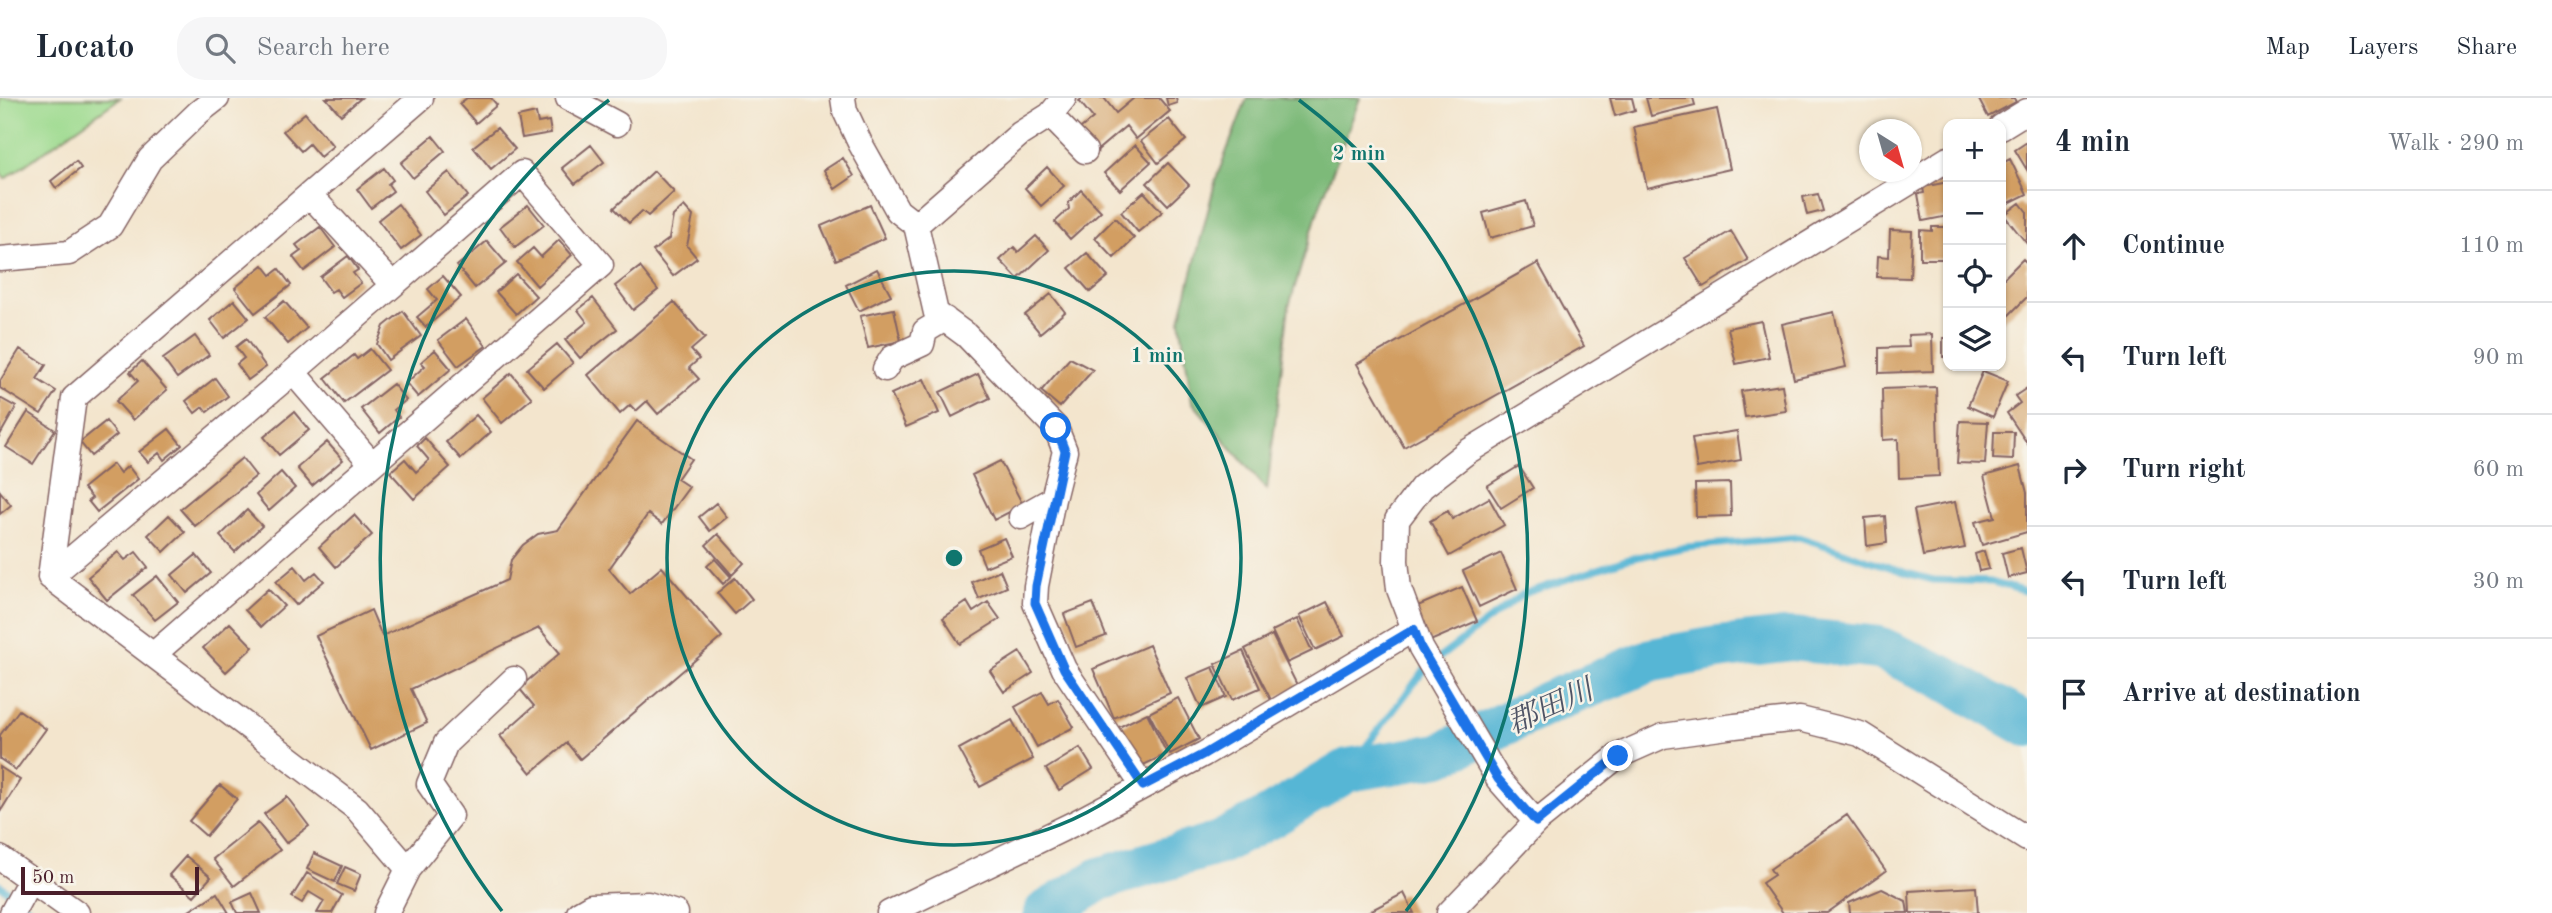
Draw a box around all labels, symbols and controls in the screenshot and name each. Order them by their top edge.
search box [177,17,667,80]
icon: search [201,29,239,67]
text: Locato [35,32,135,65]
text: Search here [257,35,390,61]
text: Map [2266,36,2310,60]
text: Layers [2348,36,2418,60]
text: Share [2456,36,2517,60]
north arrow [1859,119,1922,182]
map controls [1943,119,2006,371]
button: + [1943,119,2006,182]
text: 4 min [2055,128,2130,158]
text: Walk · 290 m [2388,132,2524,155]
text: 2 min [1333,144,1385,165]
button: − [1943,182,2006,245]
icon: ahead [2055,227,2093,265]
text: Continue [2122,233,2225,259]
text: 110 m [2459,234,2524,257]
button: locate [1943,245,2006,308]
button: layers [1943,308,2006,371]
icon: left [2055,339,2093,377]
text: Turn left [2122,345,2227,371]
text: 1 min [1131,346,1183,367]
text: 90 m [2473,346,2524,369]
route start [1040,412,1071,443]
icon: right [2055,451,2093,489]
text: Turn right [2122,457,2245,483]
text: 60 m [2473,458,2524,481]
centre of rings [942,546,966,570]
icon: left [2055,563,2093,601]
text: Turn left [2122,569,2227,595]
text: 30 m [2473,570,2524,593]
water label: 郡田川 [1503,673,1601,740]
icon: arrive [2055,675,2093,713]
text: Arrive at destination [2122,681,2361,707]
route end [1602,740,1633,771]
scale bar [21,864,200,896]
text: 50 m [32,869,74,888]

